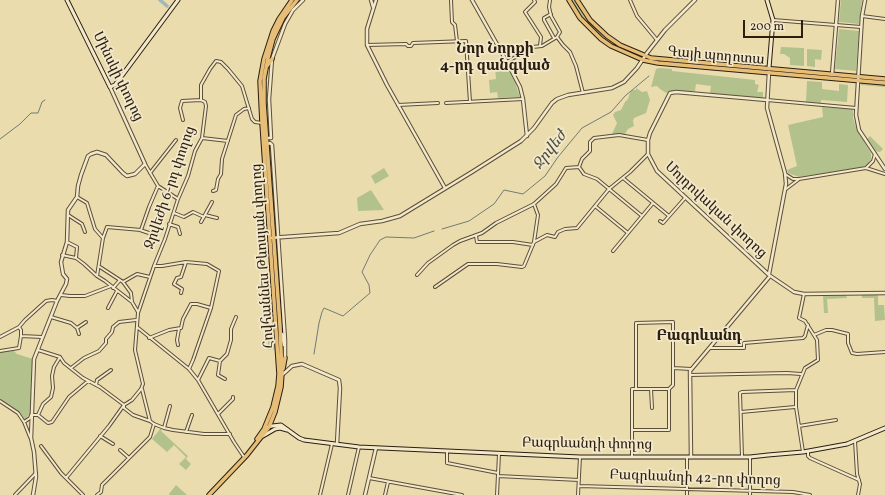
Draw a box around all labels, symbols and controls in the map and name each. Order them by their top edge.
scale bar [745,12,805,38]
text: 200 m [750,19,784,35]
street label: Մինսկի փողոց [88,30,146,124]
district label: Նոր Նորքի 4-րդ զանգված [440,41,550,76]
street label: Գայի պողոտա [667,44,765,70]
street label: Ջրվեժի 6-րդ փողոց [142,124,200,252]
water label: Ջրվեժ [530,128,572,174]
street label: Մոլդովական փողոց [660,159,770,263]
street label: Հովհաննես Թևոսյան փողոց [249,163,279,349]
district label: Բագրևանդ [656,328,742,346]
street label: Բագրևանդի փողոց [522,435,652,455]
street label: Բագրևանդի 42-րդ փողոց [609,468,781,490]

